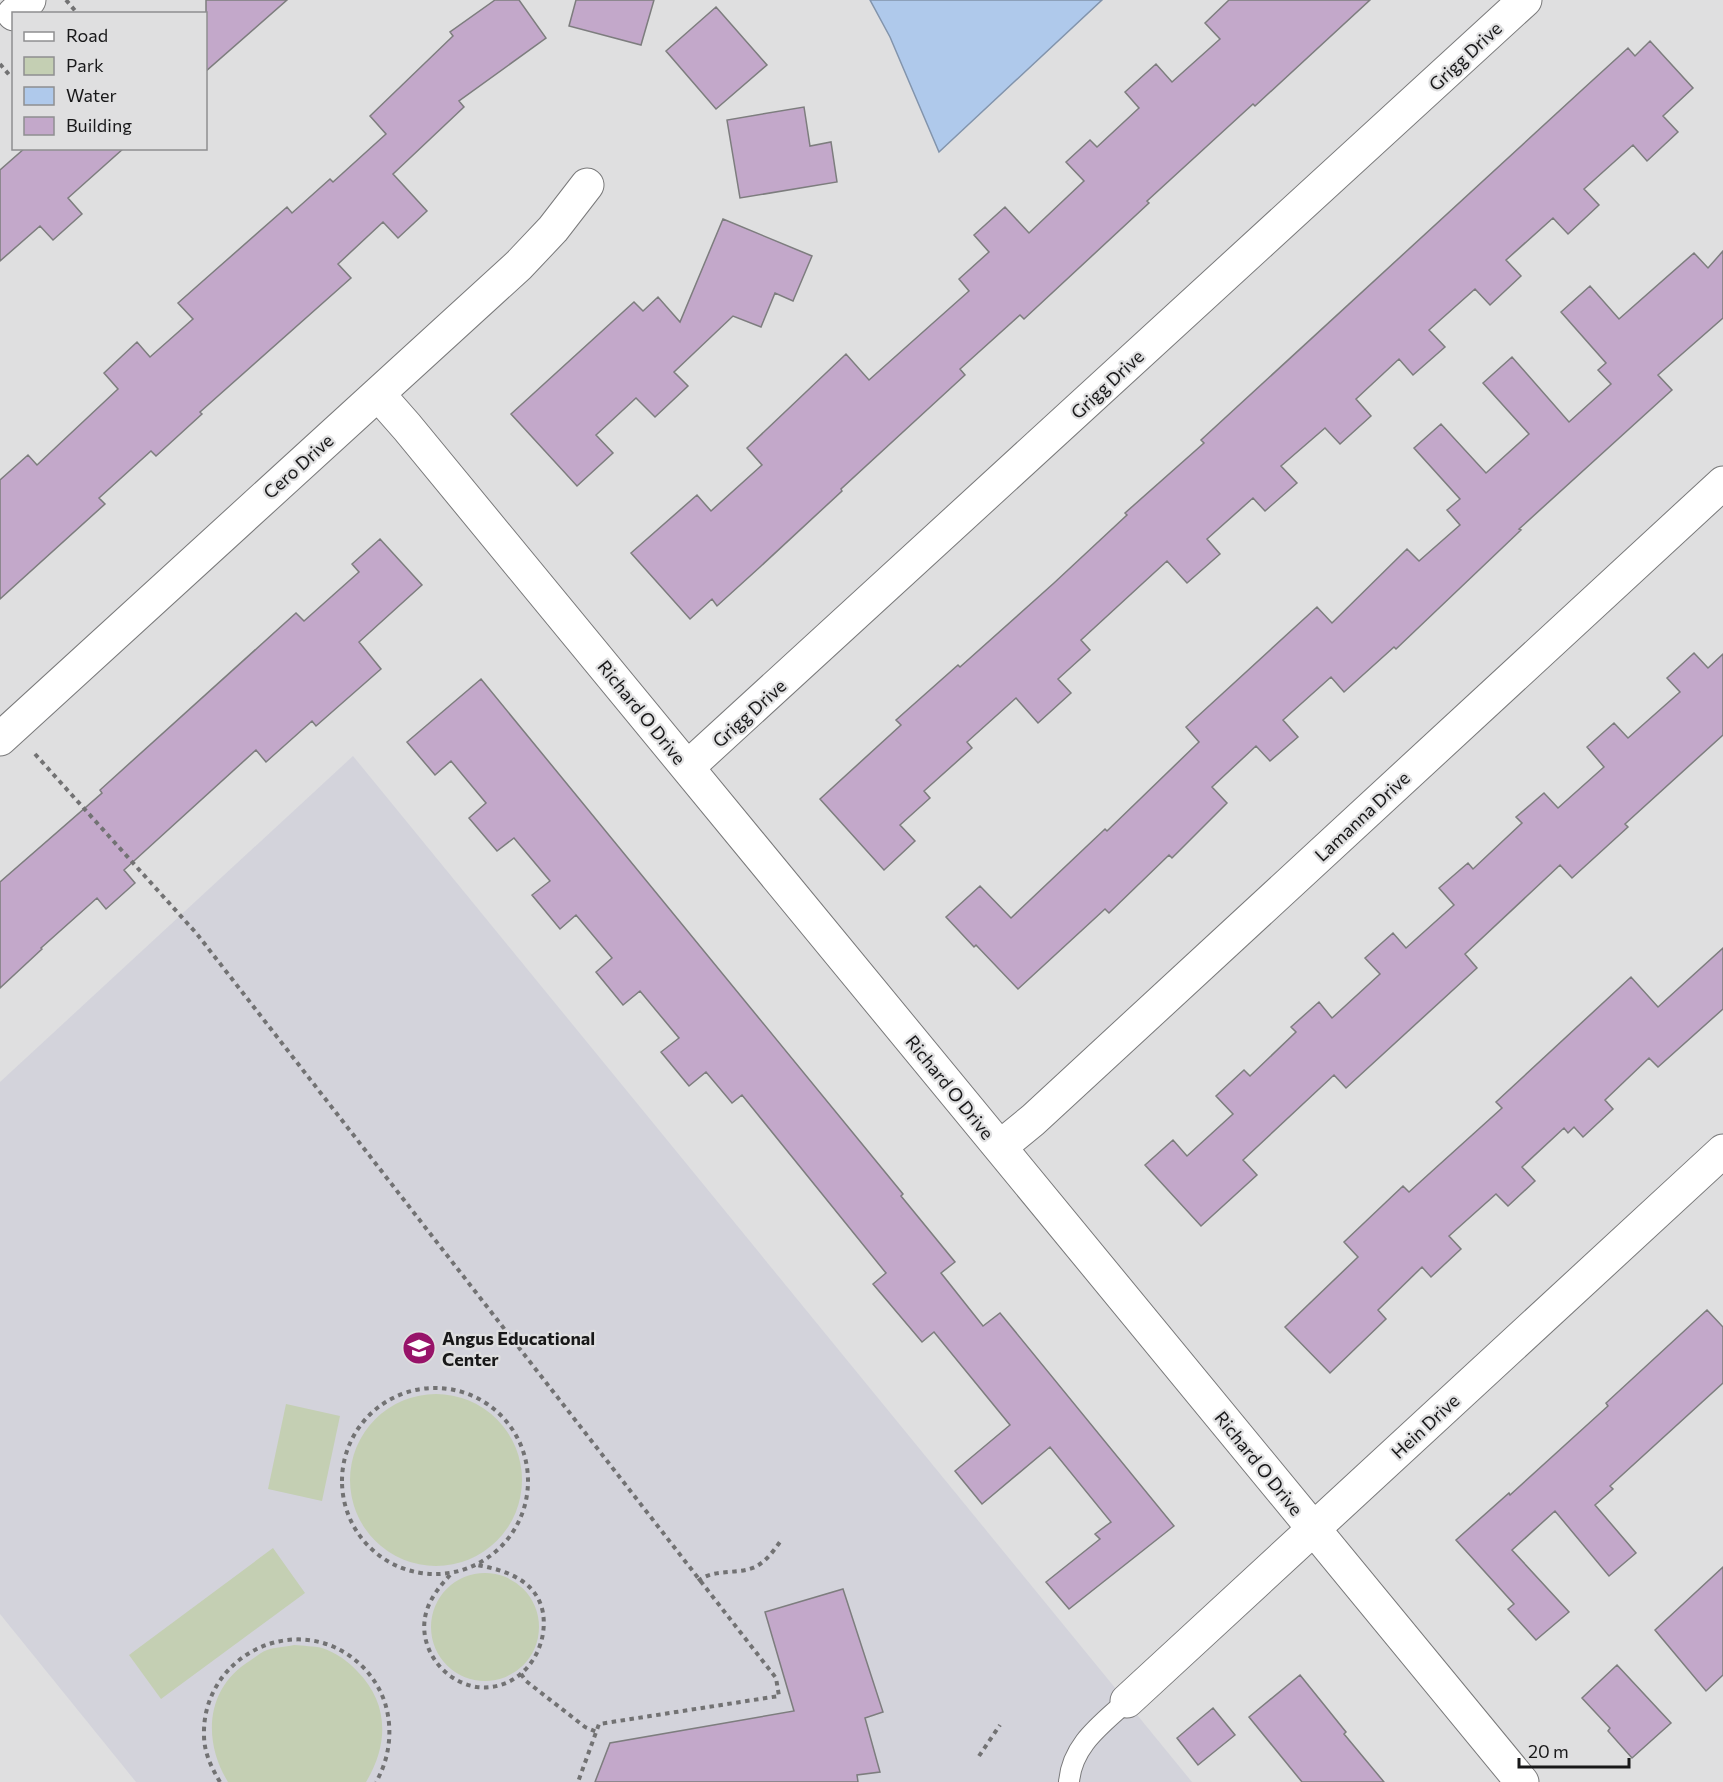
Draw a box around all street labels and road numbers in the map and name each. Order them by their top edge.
street label: Grigg Drive [1424,17,1506,95]
street label: Grigg Drive [1066,345,1148,423]
street label: Cero Drive [259,429,337,503]
street label: Richard O Drive [593,655,691,769]
street label: Grigg Drive [708,674,790,752]
street label: Lamanna Drive [1310,766,1414,866]
street label: Richard O Drive [901,1030,999,1144]
street label: Hein Drive [1386,1389,1464,1463]
street label: Richard O Drive [1210,1406,1308,1520]

